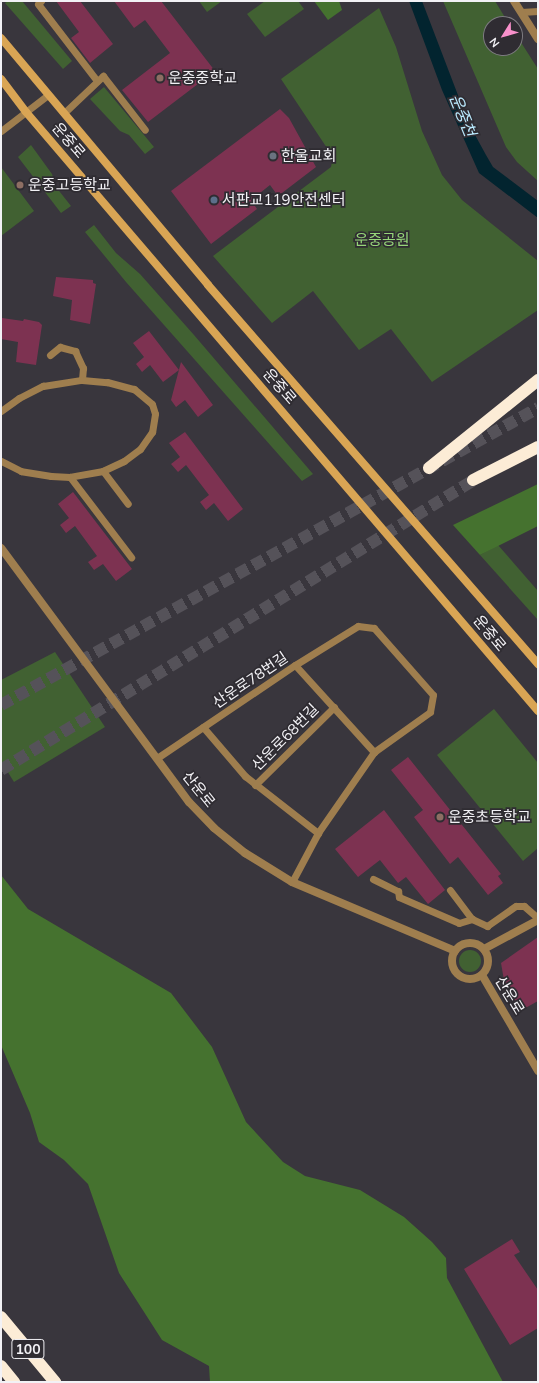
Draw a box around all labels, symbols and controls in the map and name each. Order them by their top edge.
north arrow [483,16,523,56]
text: N [486,35,502,50]
place label: 운중중학교 [168,69,237,87]
marker: 운중중학교 [155,73,165,83]
water label: 운중천 [446,91,480,139]
street label: 운중로 [49,118,89,162]
place label: 한울교회 [281,147,336,165]
marker: 한울교회 [268,151,278,161]
place label: 운중고등학교 [28,176,111,194]
marker: 운중고등학교 [15,180,25,190]
place label: 서판교119안전센터 [222,191,346,209]
marker: 서판교119안전센터 [209,195,219,205]
park label: 운중공원 [354,231,410,249]
street label: 운중로 [260,364,300,408]
street label: 운중로 [470,611,510,655]
street label: 산운로78번길 [209,648,291,712]
street label: 산운로68번길 [248,700,322,774]
street label: 산운로 [179,767,219,811]
place label: 운중초등학교 [448,808,531,826]
marker: 운중초등학교 [435,812,445,822]
street label: 산운로 [492,973,528,1017]
road number: 100 [11,1337,45,1361]

